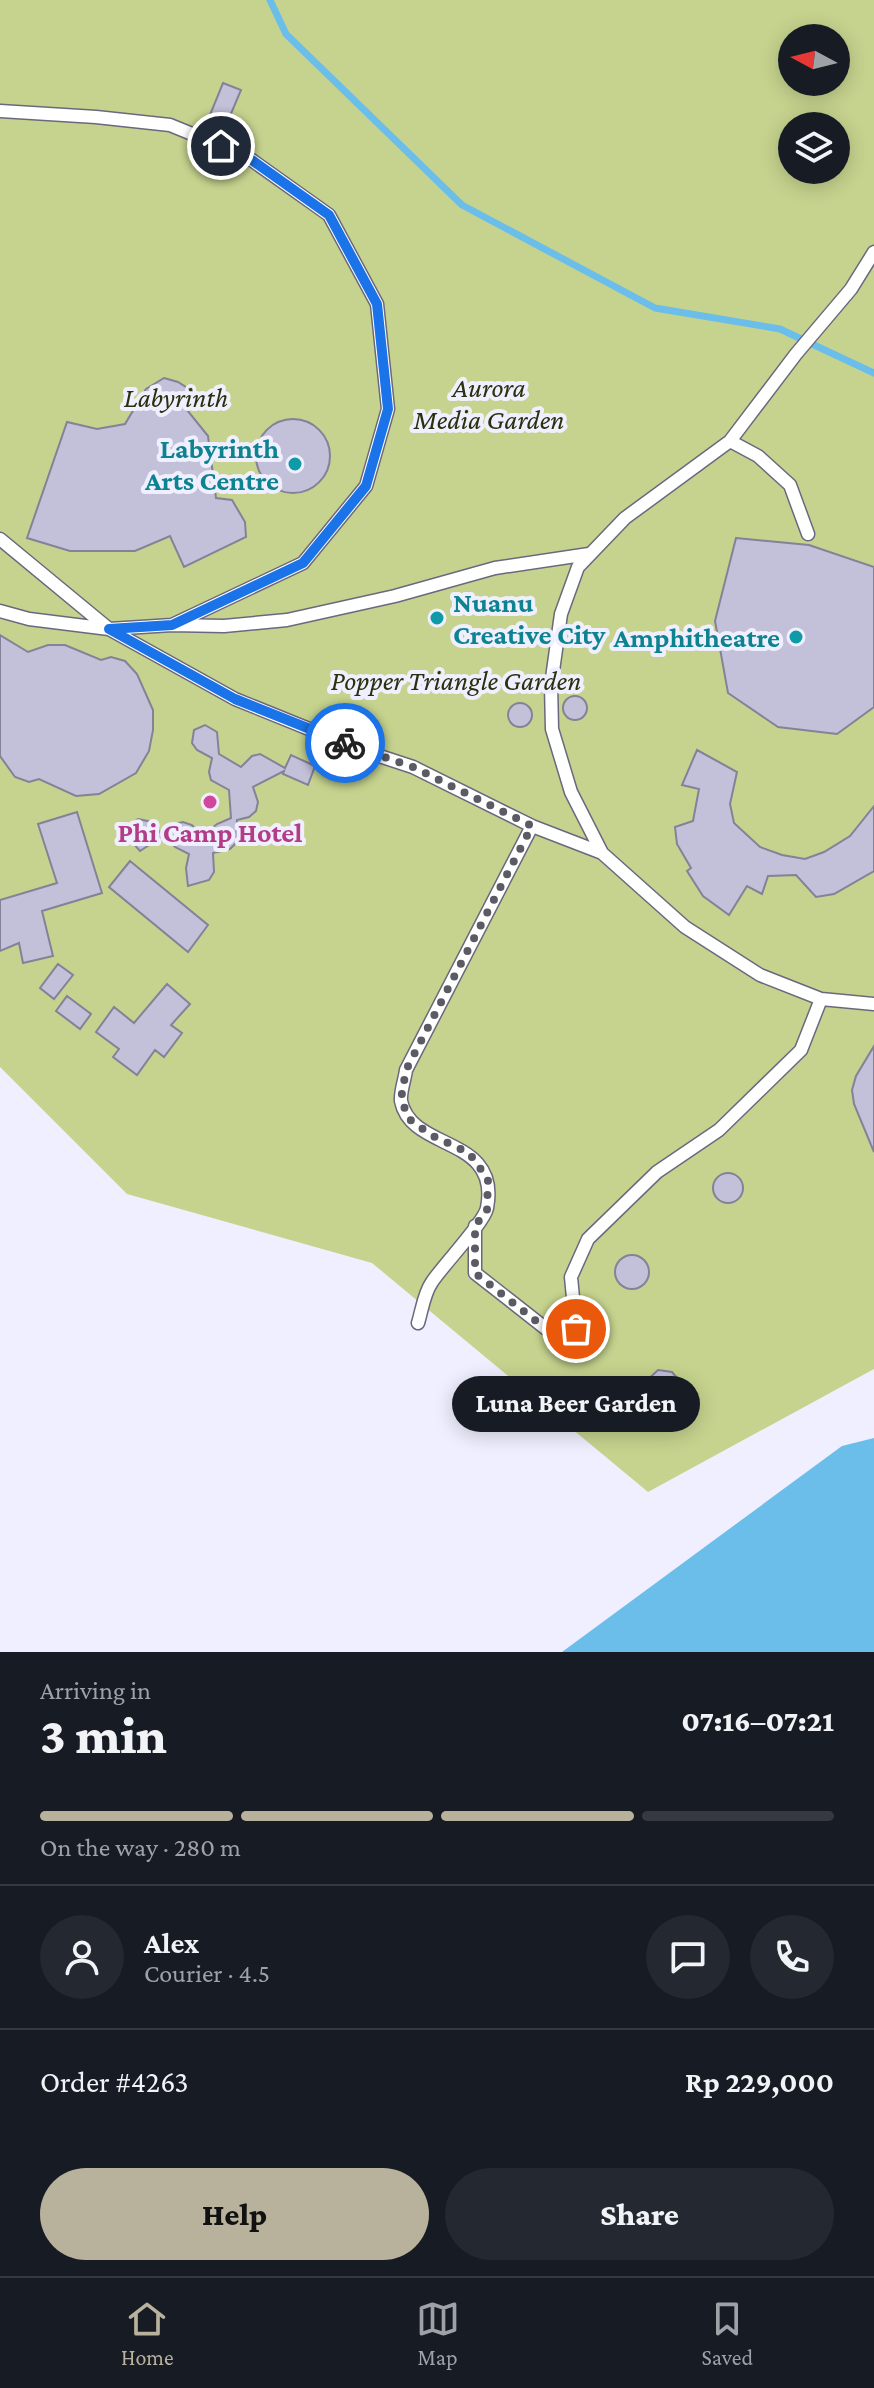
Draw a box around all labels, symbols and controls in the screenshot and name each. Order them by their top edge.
north arrow [778,24,850,96]
map controls [778,24,850,184]
pin [187,112,255,180]
button: layers [778,112,850,184]
icon: home [199,124,243,168]
park label: Aurora Media Garden [412,372,565,435]
park label: Labyrinth [124,382,228,413]
place label: Labyrinth Arts Centre [144,433,279,496]
marker: Labyrinth Arts Centre [286,455,304,473]
place label: Nuanu Creative City [453,587,606,650]
marker: Nuanu Creative City [428,609,446,627]
place label: Amphitheatre [613,622,780,653]
marker: Amphitheatre [787,628,805,646]
park label: Popper Triangle Garden [331,665,581,696]
courier [305,703,385,783]
icon: bike [323,721,367,765]
marker: Phi Camp Hotel [201,793,219,811]
place label: Phi Camp Hotel [118,817,302,848]
pin [542,1295,610,1363]
icon: bag [554,1307,598,1351]
callout: Luna Beer Garden [452,1377,700,1433]
text: Luna Beer Garden [475,1389,677,1418]
text: Arriving in [40,1676,151,1705]
text: 07:16–07:21 [681,1704,834,1737]
text: 3 min [40,1706,167,1764]
text: On the way · 280 m [40,1833,241,1862]
button: person [40,1915,124,1999]
button: chat [646,1915,730,1999]
button: phone [750,1915,834,1999]
text: Alex [144,1926,199,1959]
text: Courier · 4.5 [144,1959,270,1988]
text: Order #4263 [40,2065,189,2098]
text: Rp 229,000 [685,2065,834,2098]
button: Help [40,2168,429,2260]
button: Share [445,2168,834,2260]
tab: Home [121,2297,174,2370]
tab: Map [416,2297,460,2370]
tab: Saved [701,2297,753,2370]

